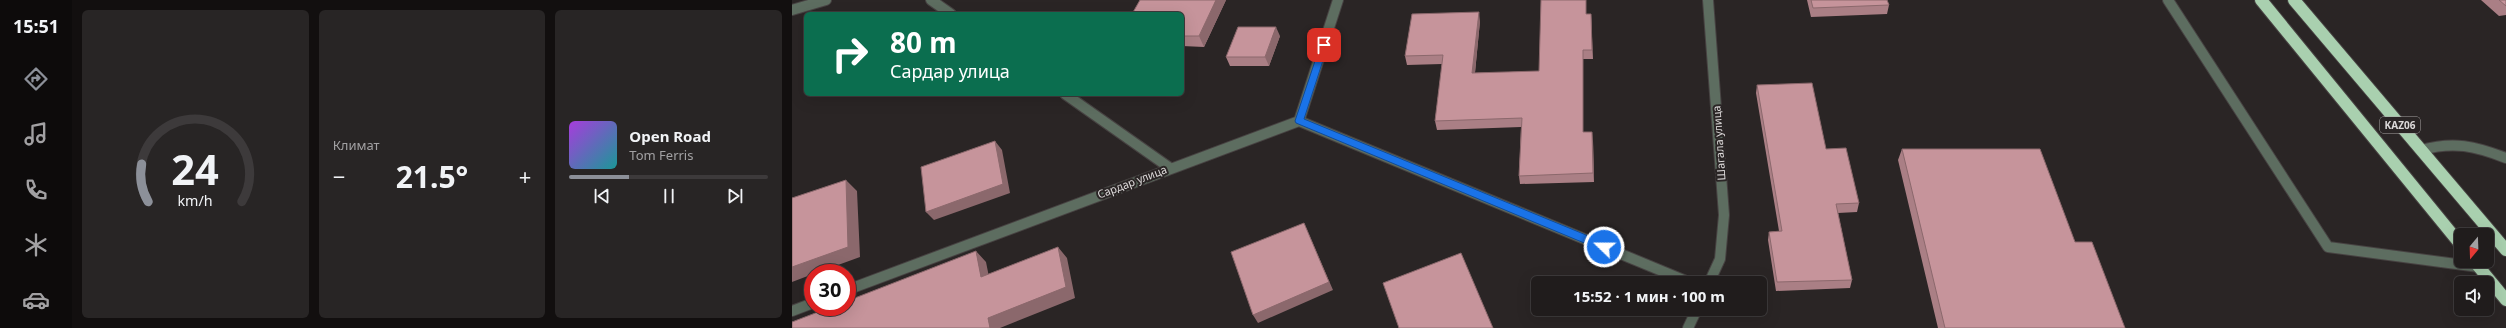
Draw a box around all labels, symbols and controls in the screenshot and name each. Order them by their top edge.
text: 15:51 [13,14,59,38]
text: 80 m [890,23,957,61]
icon: right [824,28,876,80]
pin [1307,28,1341,62]
icon: arrive [1313,34,1335,56]
text: Сардар улица [890,59,1010,83]
icon: directions [22,65,50,93]
street label: Шагала улица [1708,105,1729,181]
road number: KАZ06 [2380,117,2420,133]
icon: music [22,120,50,148]
text: Open Road [629,126,711,146]
text: Климат [333,136,380,154]
text: 24 [172,141,219,197]
text: Tom Ferris [629,146,693,164]
text: 21.5° [396,156,468,197]
text: − [333,161,345,191]
text: + [519,161,531,191]
street label: Сардар улица [1095,161,1169,202]
icon: phone [22,176,50,204]
icon: previous [591,185,613,207]
icon: pause [658,185,680,207]
icon: next [724,185,746,207]
text: km/h [178,191,213,210]
position arrow [1583,226,1625,268]
north arrow [2454,228,2494,268]
map controls [2454,228,2494,316]
icon: climate [22,231,50,259]
speed limit sign: 30 [804,264,856,316]
button: sound [2454,276,2494,316]
icon: car [22,286,50,314]
text: 15:52 · 1 мин · 100 m [1573,286,1725,306]

